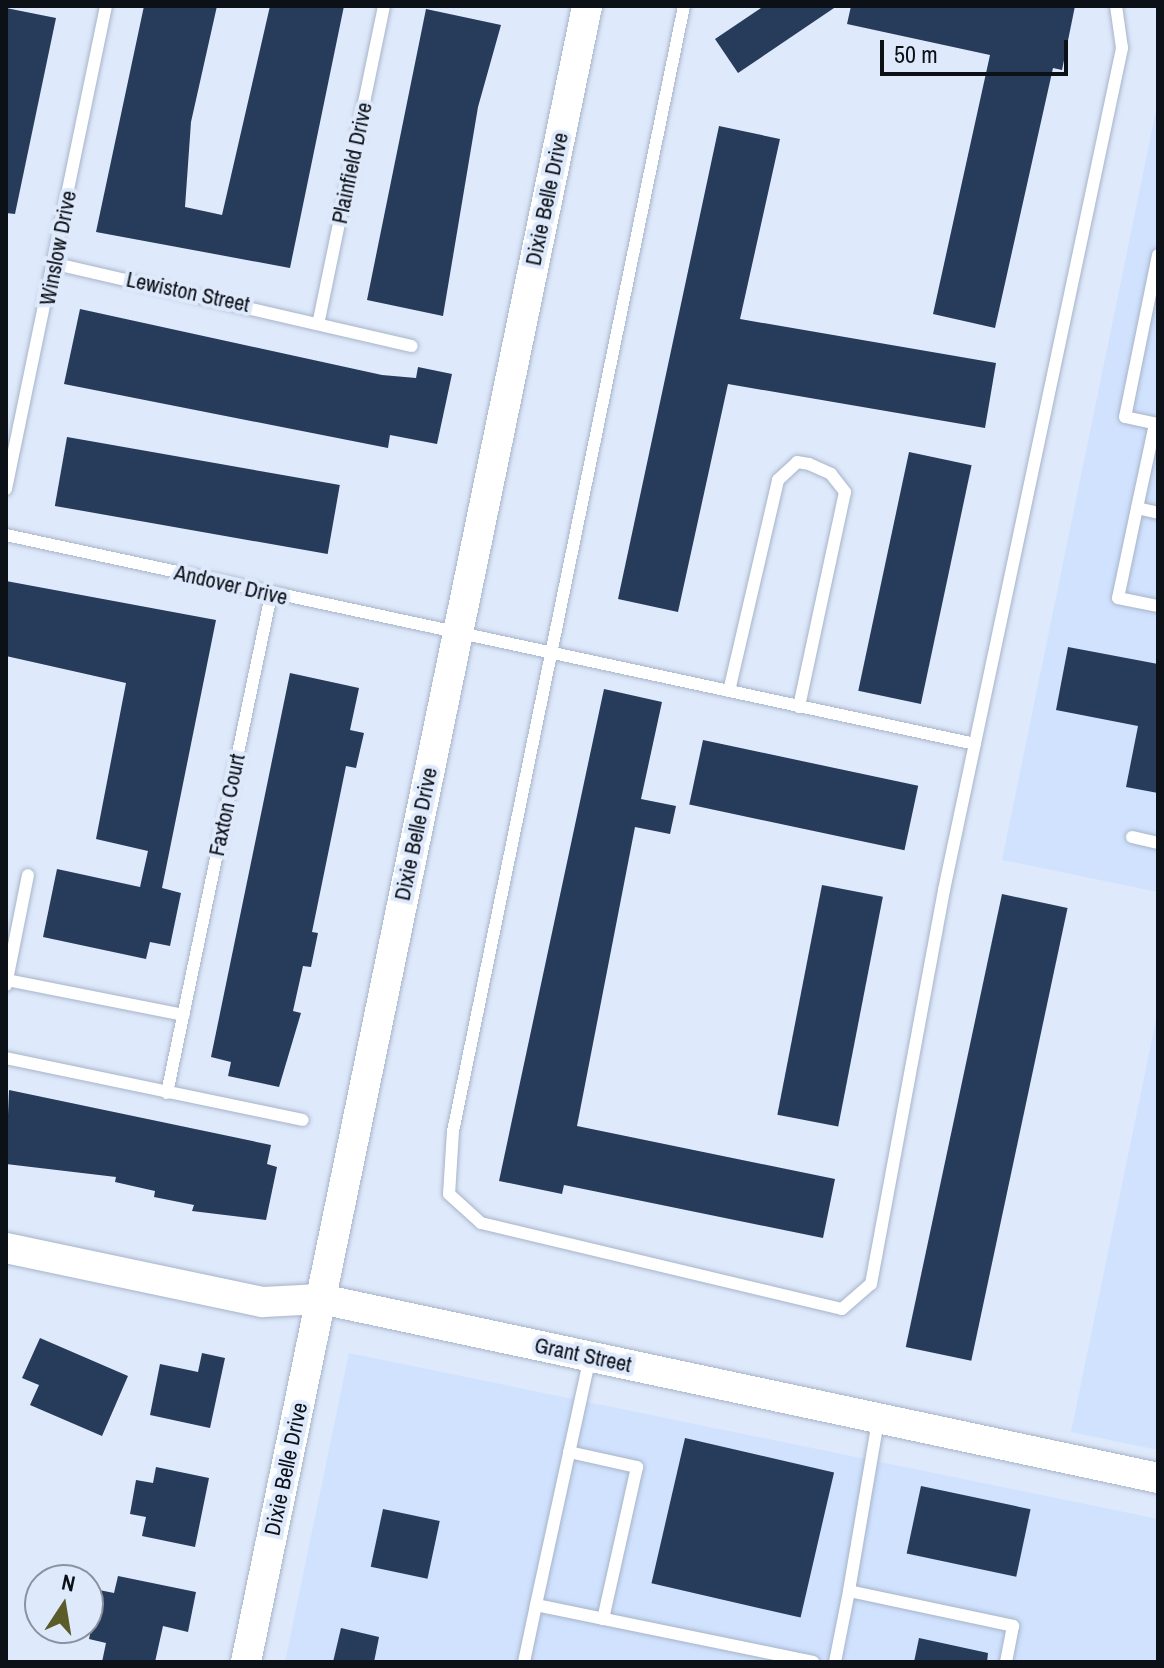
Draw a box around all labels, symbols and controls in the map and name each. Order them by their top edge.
scale bar [884,24,1072,74]
text: 50 m [894,38,938,70]
street label: Plainfield Drive [326,100,378,226]
street label: Dixie Belle Drive [520,130,574,268]
street label: Winslow Drive [34,188,82,308]
street label: Lewiston Street [124,266,252,318]
street label: Andover Drive [172,559,290,611]
street label: Faxton Court [203,752,251,858]
street label: Dixie Belle Drive [389,765,443,903]
street label: Grant Street [532,1332,634,1378]
street label: Dixie Belle Drive [259,1400,313,1538]
north arrow [24,1564,104,1644]
text: N [59,1566,78,1599]

